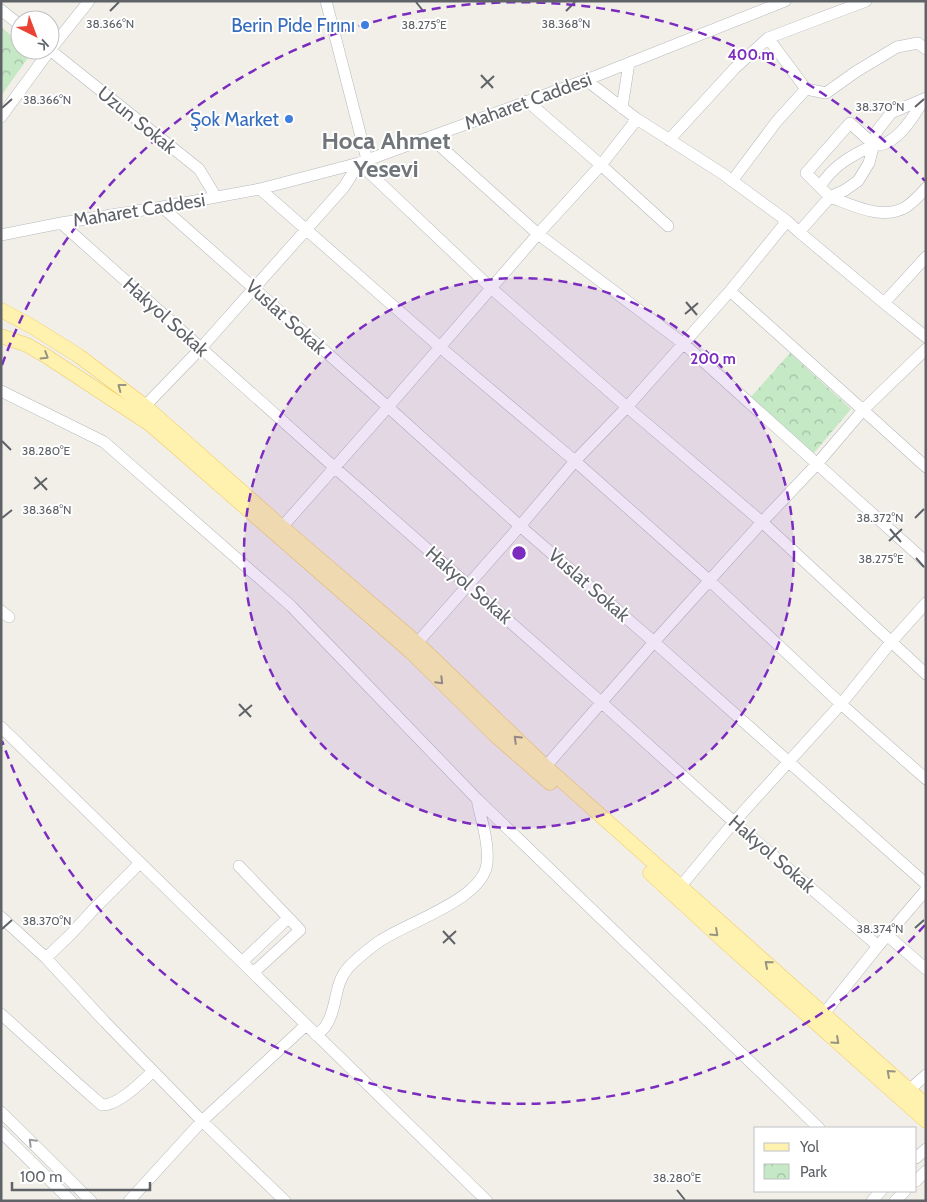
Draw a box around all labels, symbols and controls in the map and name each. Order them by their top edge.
north arrow [10,10,60,60]
place label: Berin Pide Fırını [231,14,355,37]
text: 38.366°N [86,16,134,31]
text: 38.368°N [542,16,590,31]
text: 38.275°E [401,17,447,32]
marker: Berin Pide Fırını [359,19,371,31]
text: K [34,35,53,54]
text: 400 m [728,46,774,64]
street label: Maharet Caddesi [461,67,595,135]
street label: Uzun Sokak [93,81,181,159]
text: 38.366°N [23,92,71,107]
text: 38.370°N [856,99,905,114]
place label: Şok Market [190,108,280,131]
marker: Şok Market [283,113,295,125]
district label: Hoca Ahmet Yesevi [322,126,450,183]
street label: Maharet Caddesi [71,188,207,232]
street label: Hakyol Sokak [119,273,214,362]
street label: Vuslat Sokak [241,275,331,359]
one-way arrow [40,350,49,360]
text: 200 m [690,350,736,368]
one-way arrow [118,385,127,393]
text: 38.280°E [22,443,71,458]
text: 38.368°N [23,502,71,517]
text: 38.372°N [856,510,904,525]
street label: Hakyol Sokak [421,541,517,629]
street label: Vuslat Sokak [544,543,635,627]
centre of rings [510,544,528,562]
text: 38.275°E [858,551,904,566]
one-way arrow [435,675,444,684]
one-way arrow [514,736,523,745]
street label: Hakyol Sokak [724,810,820,898]
text: 38.370°N [23,913,72,928]
text: 38.374°N [856,921,904,936]
one-way arrow [709,927,718,936]
one-way arrow [765,961,774,970]
one-way arrow [831,1035,840,1044]
one-way arrow [886,1069,895,1078]
legend [754,1127,917,1192]
text: Yol [799,1138,819,1156]
one-way arrow [28,1139,37,1148]
scale bar [12,1160,150,1192]
text: Park [800,1163,827,1181]
text: 100 m [20,1168,62,1186]
text: 38.280°E [653,1170,702,1185]

